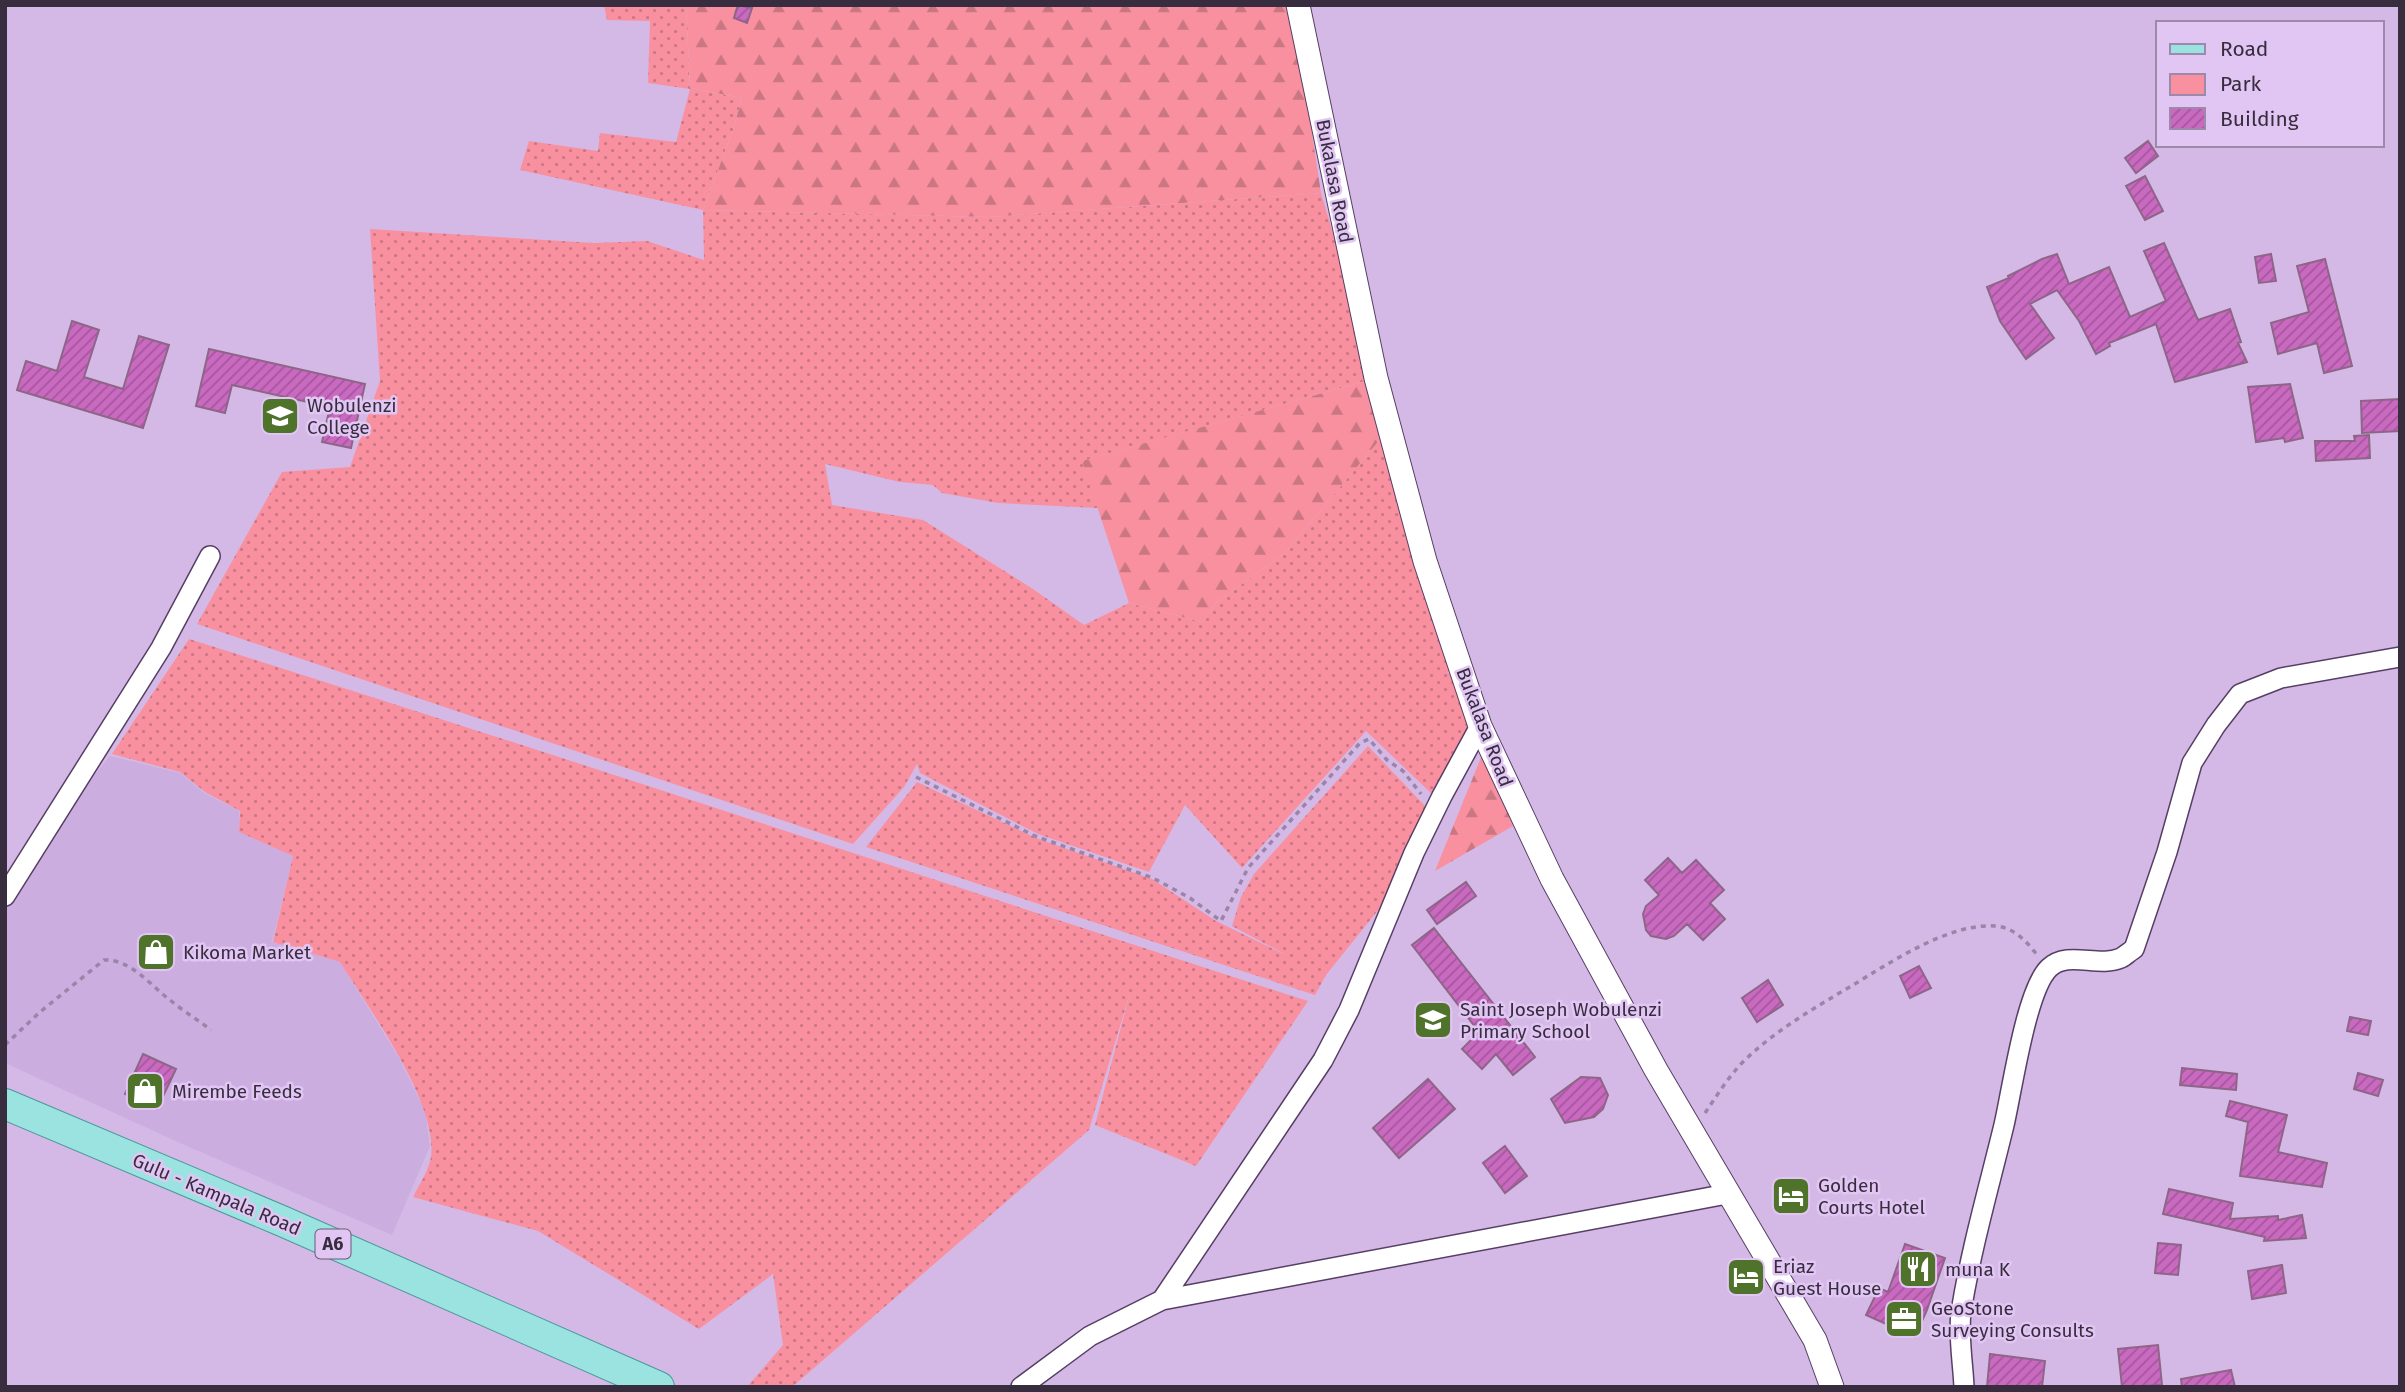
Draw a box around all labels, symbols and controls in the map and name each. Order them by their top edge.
legend [2156,21,2384,147]
text: Road [2220,36,2268,62]
text: Park [2220,71,2262,97]
text: Building [2220,106,2299,132]
street label: Bukalasa Road [1311,117,1358,245]
place label: Wobulenzi College [307,394,397,439]
school or university icon: Wobulenzi College [259,395,301,437]
street label: Bukalasa Road [1451,664,1518,790]
shop icon: Kikoma Market [135,931,177,973]
place label: Kikoma Market [183,941,311,964]
place label: Saint Joseph Wobulenzi Primary School [1460,998,1662,1043]
school or university icon: Saint Joseph Wobulenzi Primary School [1412,999,1454,1041]
shop icon: Mirembe Feeds [124,1070,166,1112]
place label: Mirembe Feeds [172,1080,302,1103]
street label: Gulu - Kampala Road [129,1149,305,1240]
place label: Golden Courts Hotel [1818,1174,1925,1219]
hotel icon: Golden Courts Hotel [1770,1175,1812,1217]
road number: A6 [316,1230,350,1259]
restaurant icon: muna K [1897,1248,1939,1290]
place label: Eriaz Guest House [1773,1255,1881,1300]
hotel icon: Eriaz Guest House [1725,1256,1767,1298]
place label: muna K [1945,1258,2011,1281]
place label: GeoStone Surveying Consults [1931,1297,2094,1342]
office icon: GeoStone Surveying Consults [1883,1298,1925,1340]

